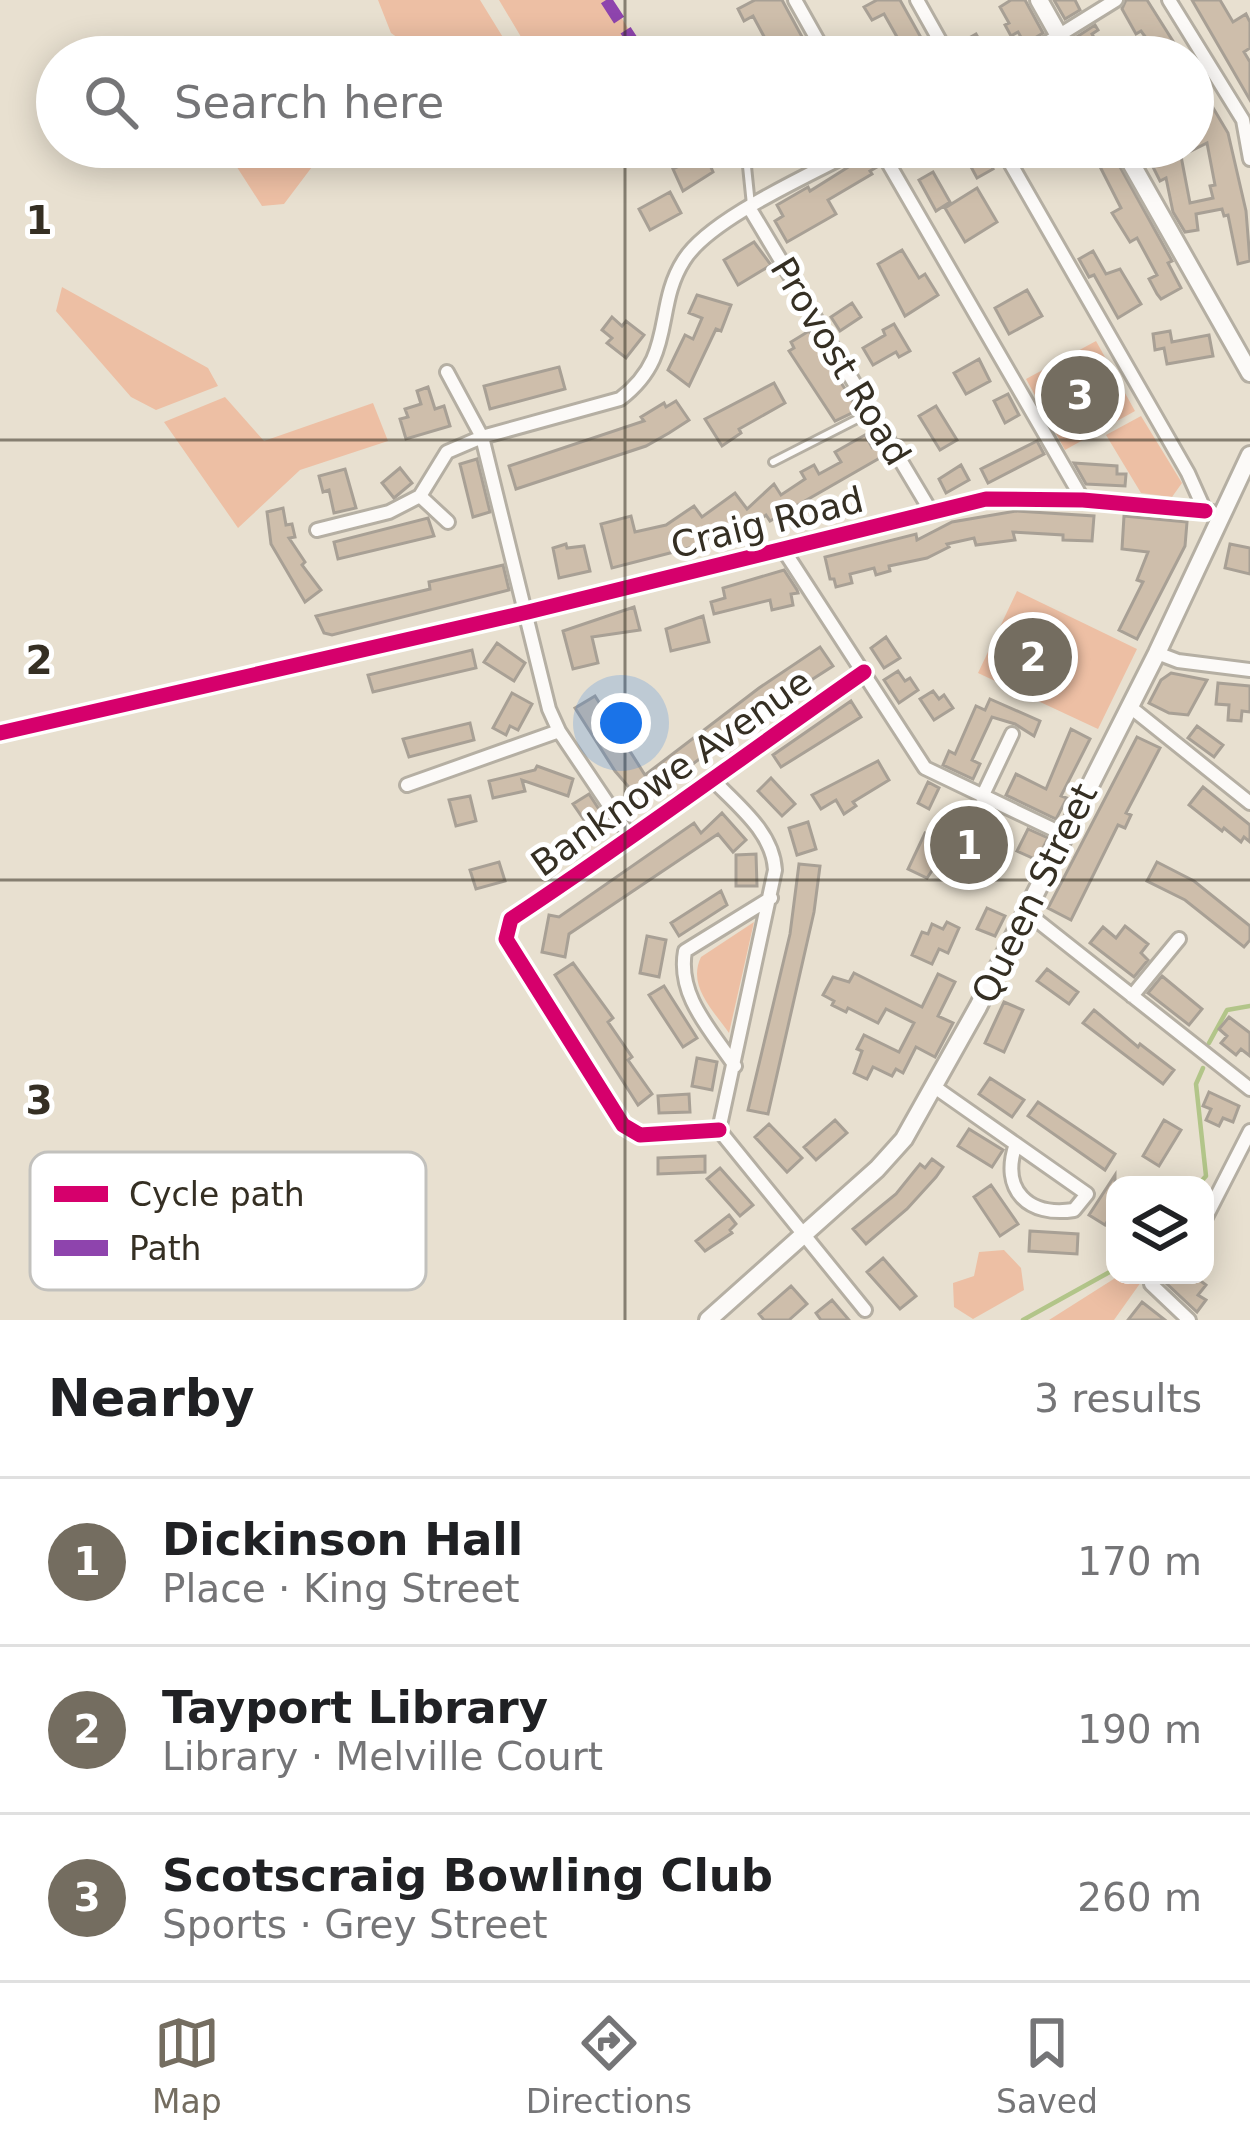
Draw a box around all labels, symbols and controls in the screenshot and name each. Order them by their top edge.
search box [36,36,1214,168]
icon: search [78,69,144,135]
text: Search here [174,76,444,129]
text: 1 [25,198,53,243]
street label: Provost Road [762,250,919,473]
pin: 3 [1041,350,1119,440]
street label: Craig Road [667,479,867,566]
pin: 2 [994,612,1072,702]
text: 2 [25,638,53,683]
street label: Banknowe Avenue [524,660,819,884]
your location [591,693,651,753]
street label: Queen Street [964,777,1105,1010]
pin: 1 [930,800,1008,890]
text: 3 [25,1078,53,1123]
legend [30,1152,426,1290]
text: Cycle path [129,1175,305,1214]
map controls [1106,1176,1214,1284]
button: layers [1106,1176,1214,1284]
text: Path [129,1229,202,1268]
text: Nearby [48,1369,255,1428]
text: 3 results [1034,1376,1202,1421]
text: Dickinson Hall [162,1513,523,1566]
text: 1 [73,1539,101,1584]
text: 170 m [1077,1539,1202,1584]
text: Place · King Street [162,1566,520,1611]
text: Tayport Library [162,1681,548,1734]
text: 2 [73,1707,101,1752]
text: 190 m [1077,1707,1202,1752]
text: Library · Melville Court [162,1734,603,1779]
text: Scotscraig Bowling Club [162,1849,773,1902]
text: 3 [73,1875,101,1920]
text: 260 m [1077,1875,1202,1920]
text: Sports · Grey Street [162,1902,548,1947]
tab: Map [152,2010,222,2121]
tab: Directions [526,2010,692,2121]
tab: Saved [996,2010,1098,2121]

